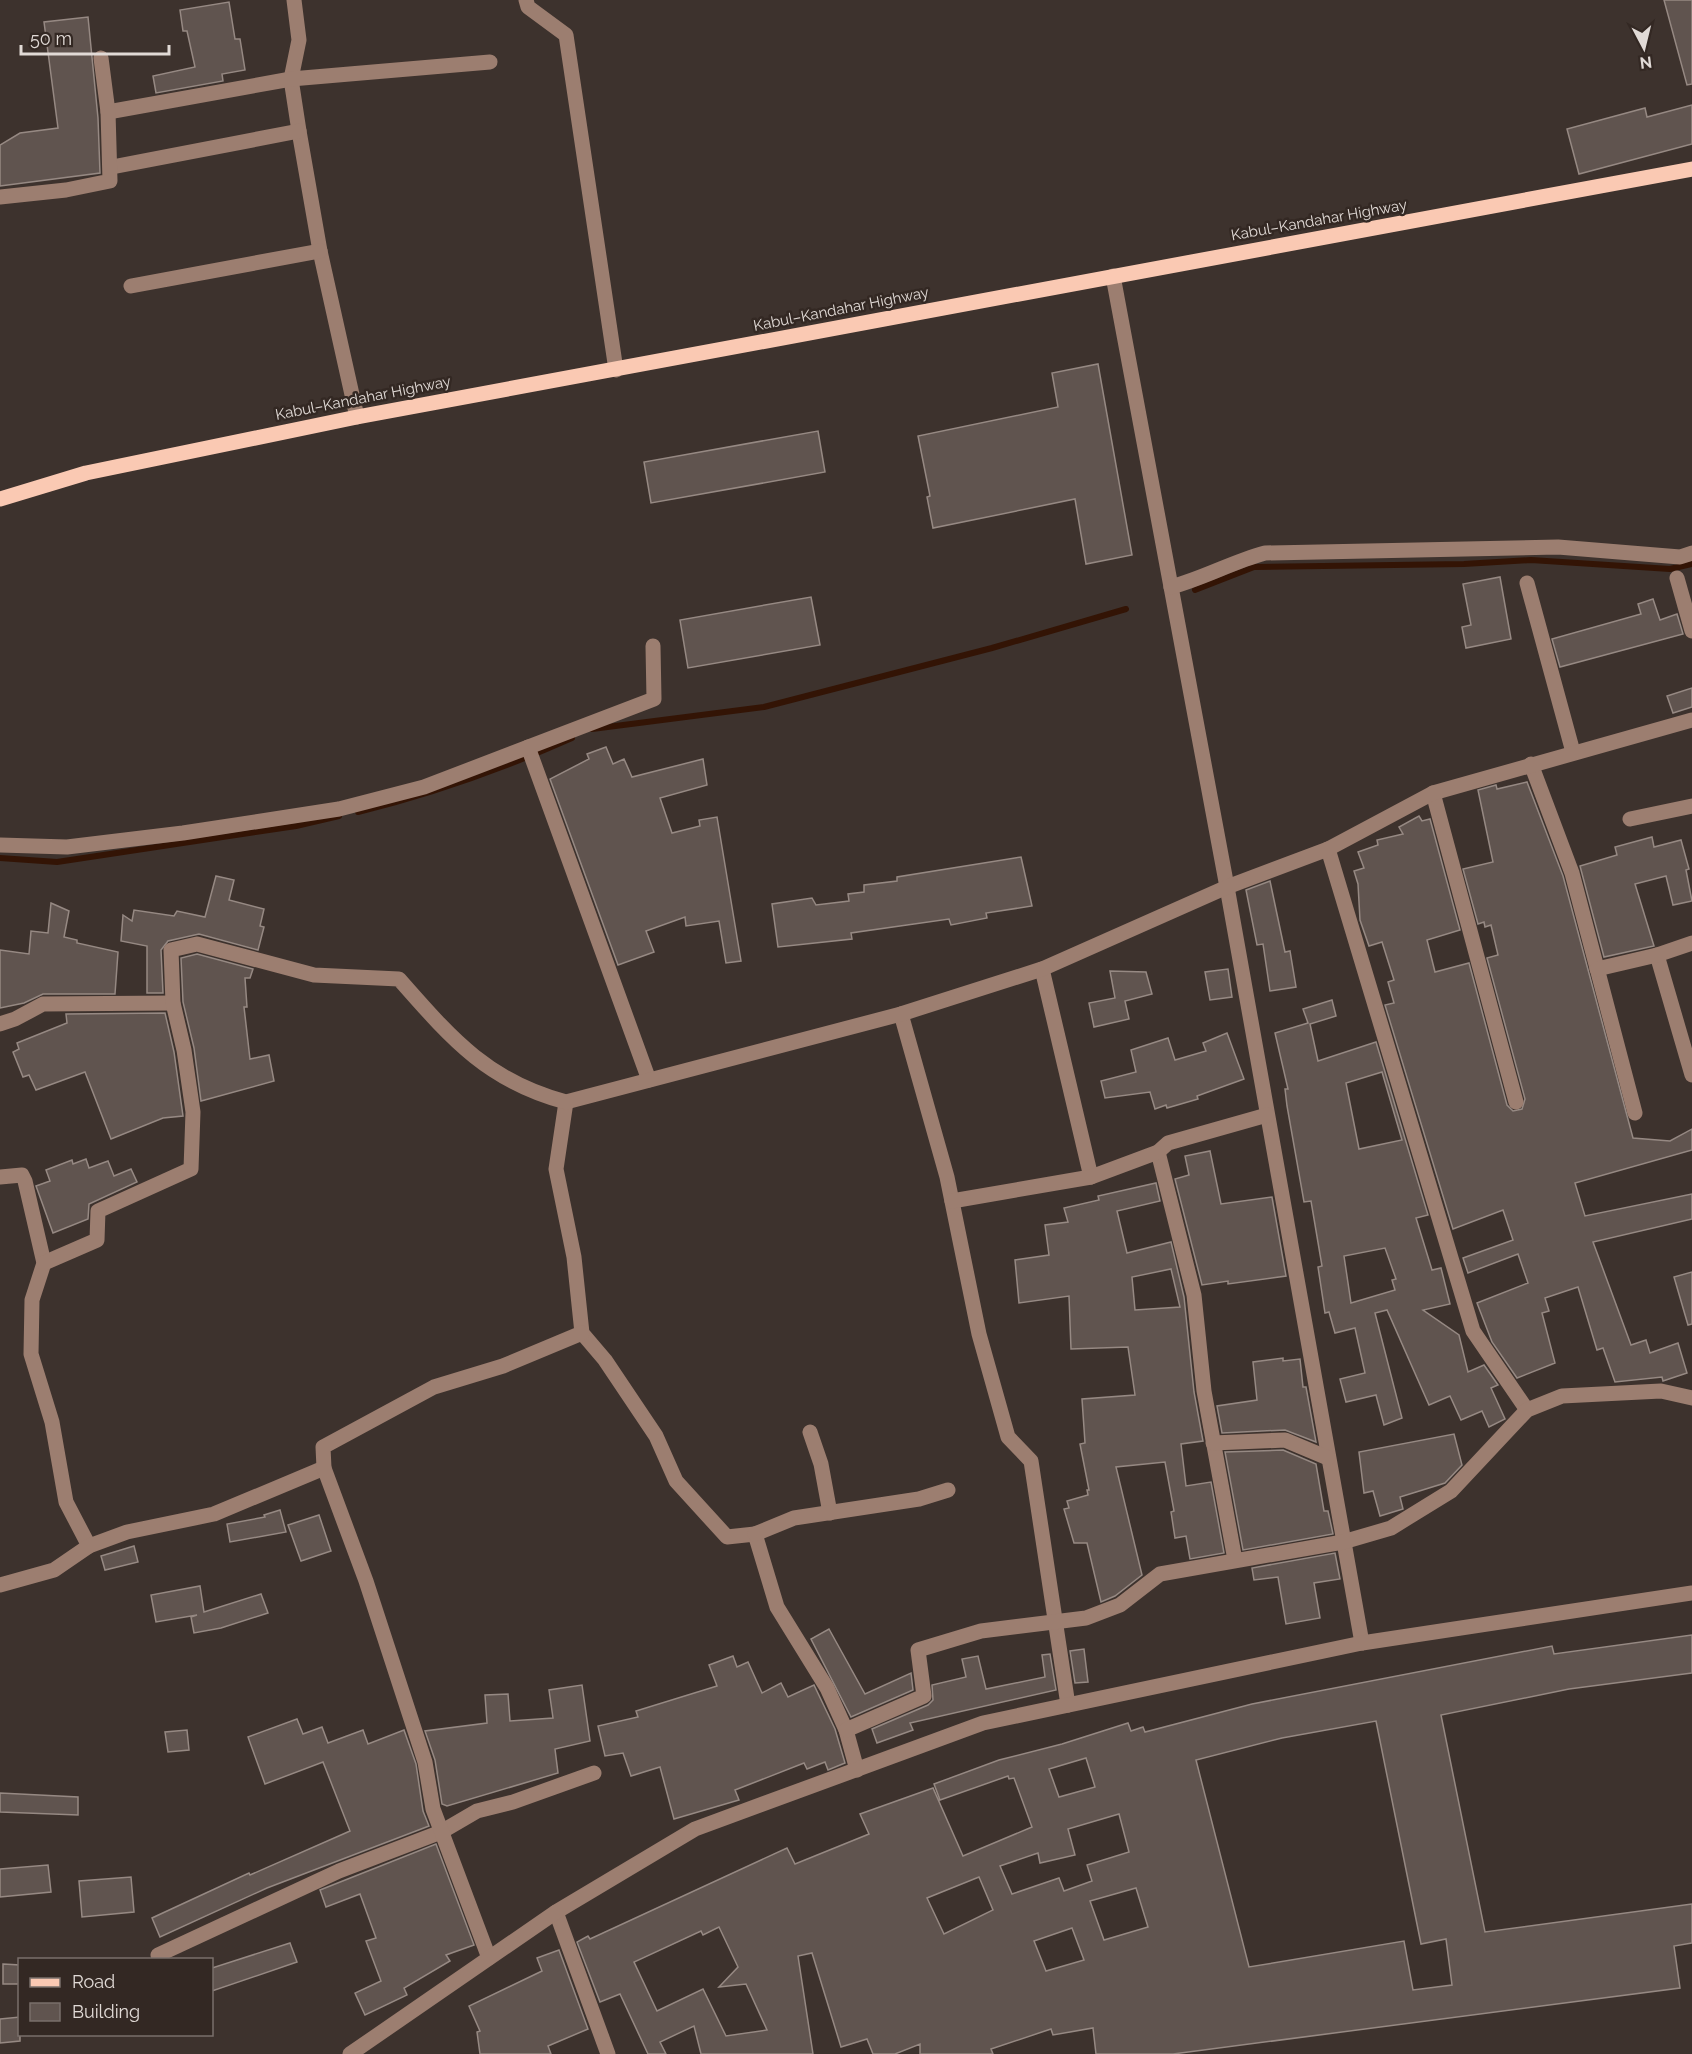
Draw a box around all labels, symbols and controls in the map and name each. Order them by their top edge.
scale bar [21,18,170,56]
north arrow [1614,18,1674,78]
text: 50 m [30,28,72,49]
text: N [1639,52,1653,73]
street label: Kabul–Kandahar Highway [1230,196,1408,244]
street label: Kabul–Kandahar Highway [752,283,930,335]
street label: Kabul–Kandahar Highway [274,372,452,424]
legend [18,1958,213,2036]
text: Road [72,1971,115,1992]
text: Building [72,2001,140,2022]

